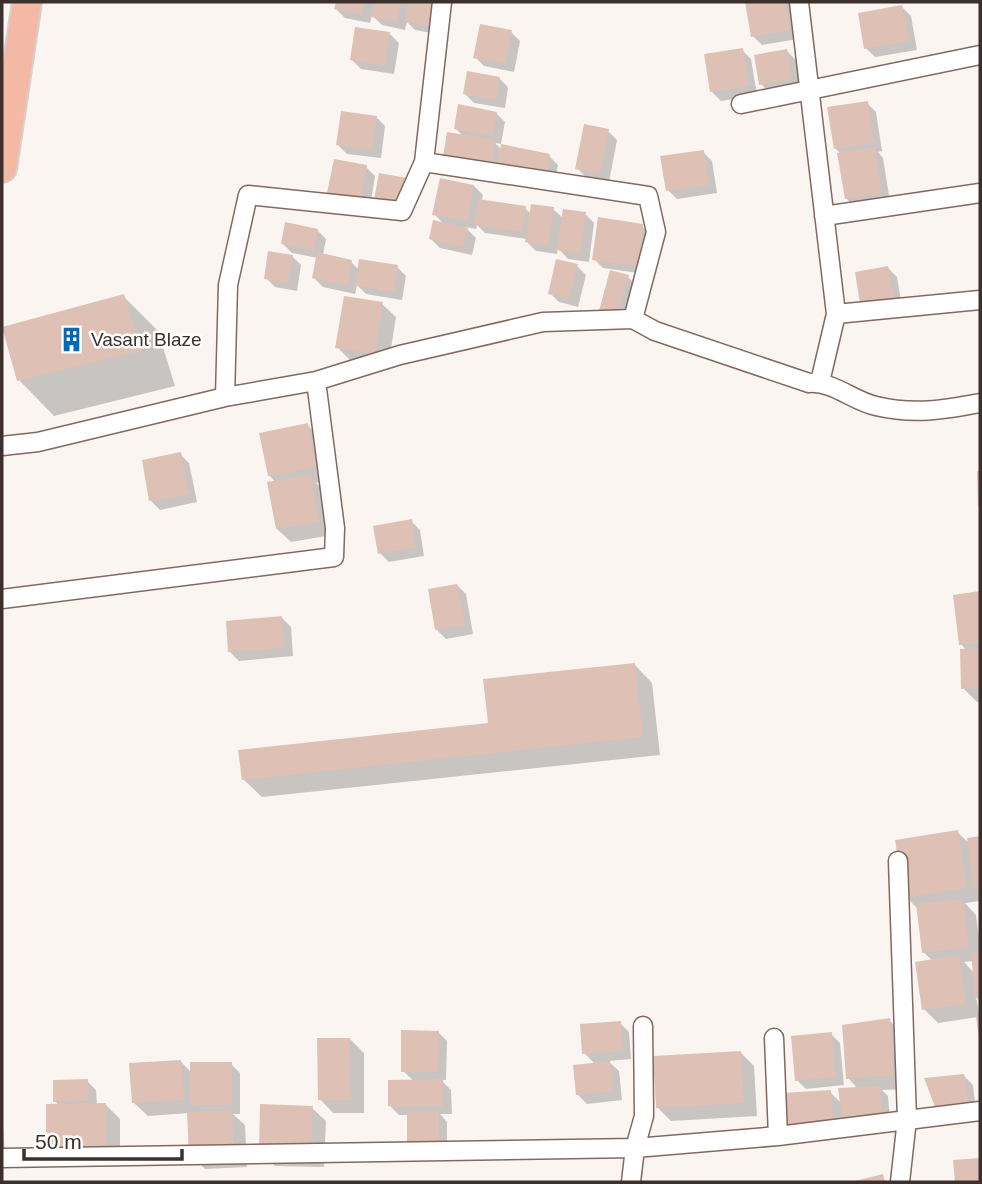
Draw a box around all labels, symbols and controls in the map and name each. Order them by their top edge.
building icon: Vasant Blaze [57,325,85,353]
place label: Vasant Blaze [91,329,202,350]
scale bar [24,1118,182,1162]
text: 50 m [35,1130,82,1153]

